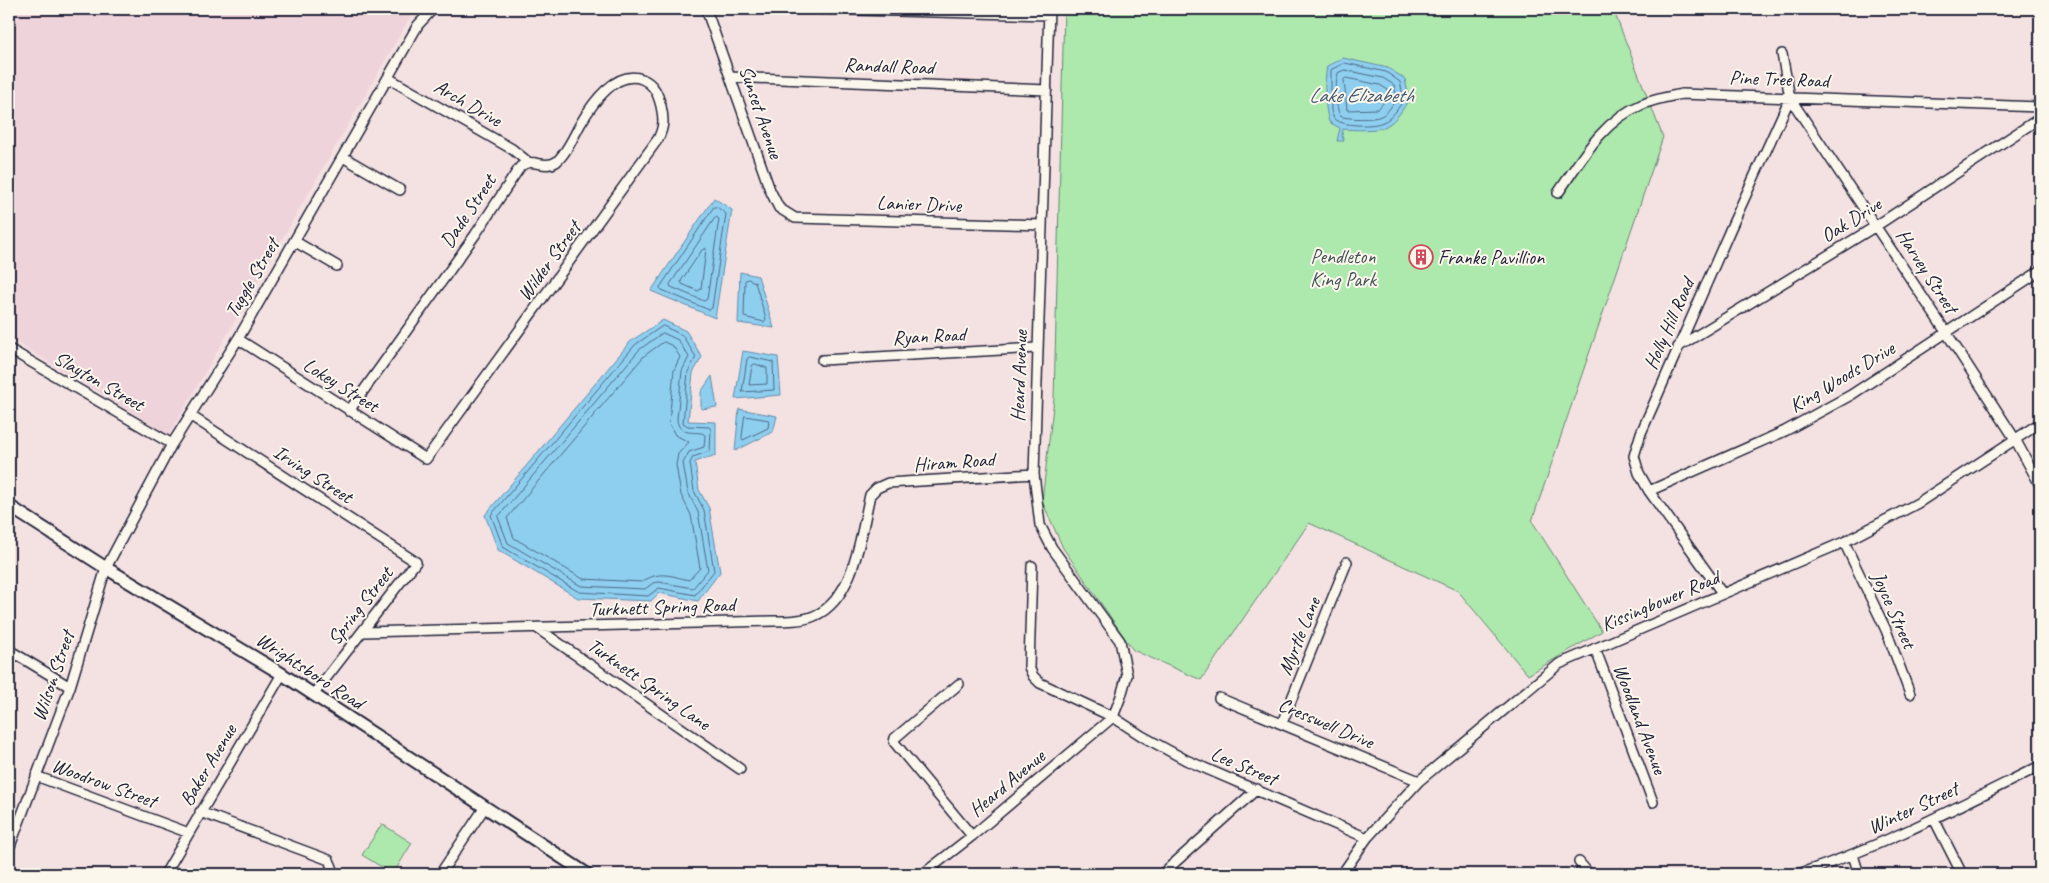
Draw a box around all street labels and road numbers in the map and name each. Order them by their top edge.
street label: Randall Road [844,52,938,80]
street label: Sunset Avenue [733,62,789,163]
street label: Pine Tree Road [1729,65,1832,93]
street label: Arch Drive [430,74,508,133]
street label: Dade Street [435,168,503,252]
street label: Lanier Drive [876,190,963,218]
street label: Oak Drive [1816,191,1887,248]
street label: Wilder Street [512,214,588,306]
street label: Harvey Street [1890,224,1965,321]
street label: Tuggle Street [219,231,286,322]
street label: Holly Hill Road [1638,272,1701,373]
street label: Ryan Road [892,321,969,350]
street label: Heard Avenue [1005,328,1033,422]
street label: King Woods Drive [1785,335,1901,418]
street label: Slayton Street [50,345,150,418]
street label: Lokey Street [299,352,385,419]
street label: Irving Street [269,439,359,510]
street label: Hiram Road [913,446,998,477]
street label: Spring Street [322,560,400,650]
street label: Kissingbower Road [1597,564,1726,637]
street label: Joyce Street [1866,567,1923,654]
street label: Turknett Spring Road [589,592,738,622]
street label: Myrtle Lane [1272,592,1326,679]
street label: Wilson Street [26,625,81,724]
street label: Wrightsboro Road [251,627,371,717]
street label: Turknett Spring Lane [583,632,716,736]
street label: Woodland Avenue [1608,660,1673,779]
street label: Cresswell Drive [1275,692,1379,755]
street label: Baker Avenue [174,718,243,810]
street label: Lee Street [1207,741,1284,792]
street label: Heard Avenue [964,743,1051,822]
street label: Woodrow Street [48,753,163,815]
street label: Winter Street [1864,775,1965,840]

